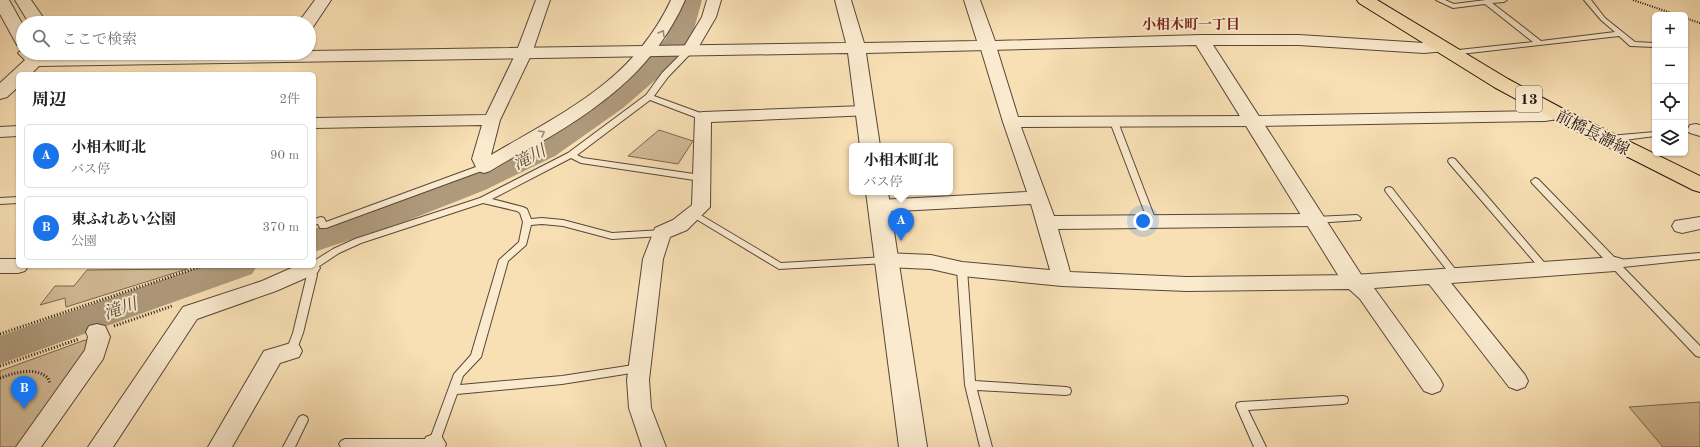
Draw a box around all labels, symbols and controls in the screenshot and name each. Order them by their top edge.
map controls [1652,12,1688,156]
button: + [1652,12,1688,48]
search box [16,16,316,60]
district label: 小相木町一丁目 [1142,17,1240,32]
icon: search [30,27,52,49]
one-way arrow [658,30,665,37]
text: ここで検索 [62,33,137,48]
button: − [1652,48,1688,84]
button: locate [1652,84,1688,120]
road number: 13 [1516,86,1542,112]
text: 周辺 [32,92,66,109]
text: 2件 [279,93,300,106]
street label: 前橋長瀞線 [1553,107,1632,159]
button: layers [1652,120,1688,156]
one-way arrow [538,131,545,138]
water label: 滝川 [510,140,550,174]
text: 小相木町北 [71,141,146,156]
popup [849,143,953,195]
text: A [41,149,51,162]
text: 90 m [270,149,299,162]
text: 小相木町北 [863,154,939,169]
text: バス停 [71,163,110,176]
text: バス停 [863,176,903,189]
pin: A [888,208,914,241]
your location [1133,211,1153,231]
text: 東ふれあい公園 [71,213,176,228]
text: B [41,221,51,234]
text: 370 m [262,221,299,234]
text: 公園 [71,235,97,248]
water label: 滝川 [101,293,141,323]
pin: B [11,376,37,409]

